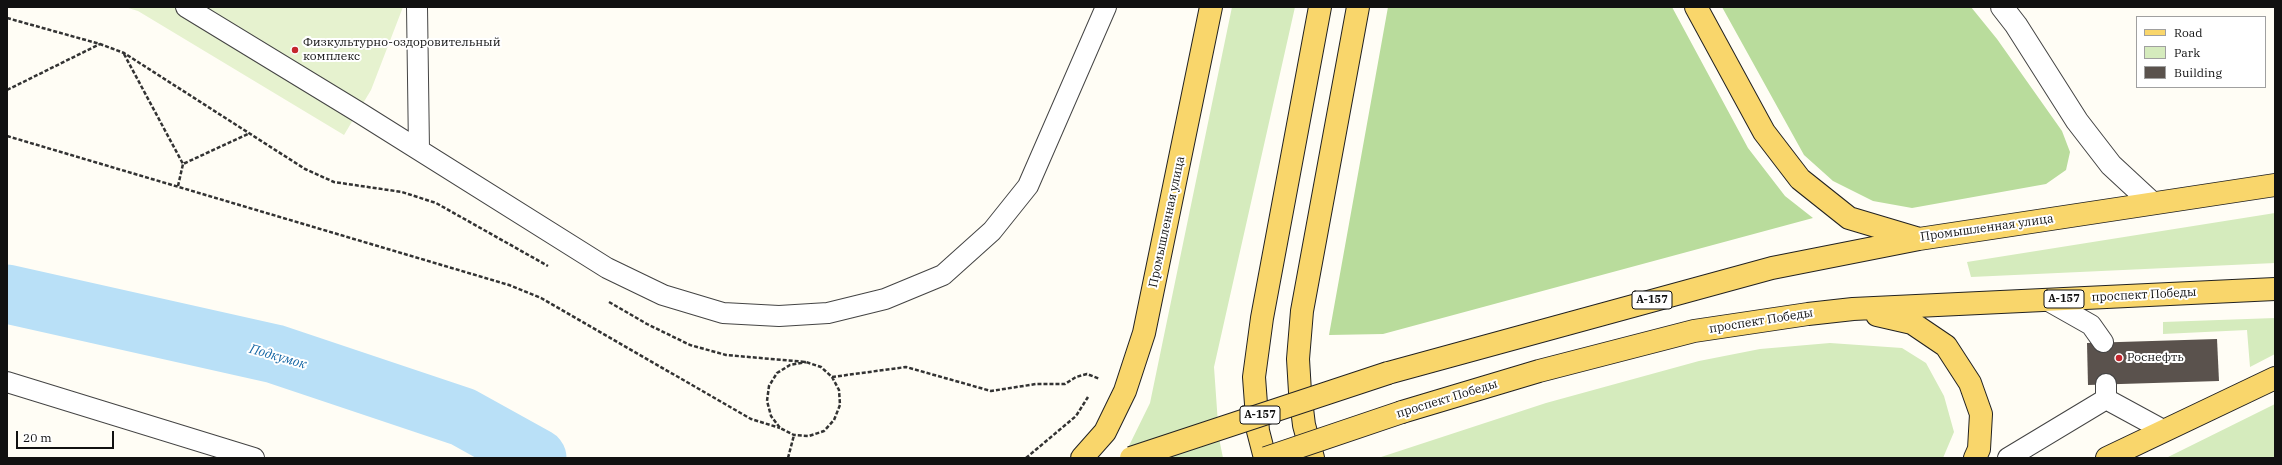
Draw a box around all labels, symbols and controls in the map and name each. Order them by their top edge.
legend [2136,16,2266,88]
text: Road [2174,25,2203,40]
place label: Физкультурно-оздоровительный комплекс [303,36,501,64]
marker: Физкультурно-оздоровительный комплекс [290,45,300,55]
text: Park [2174,45,2200,60]
text: Building [2174,65,2222,80]
street label: Промышленная улица [1146,155,1188,289]
street label: Промышленная улица [1920,212,2054,244]
street label: проспект Победы [2091,285,2197,305]
road number: А-157 [2044,290,2084,308]
road number: А-157 [1632,291,1672,309]
street label: проспект Победы [1708,306,1814,336]
water label: Подкумок [248,341,308,373]
place label: Роснефть [2127,351,2184,365]
marker: Роснефть [2114,353,2124,363]
street label: проспект Победы [1395,377,1499,421]
road number: А-157 [1240,406,1280,424]
scale bar [18,423,116,449]
text: 20 m [23,430,52,445]

